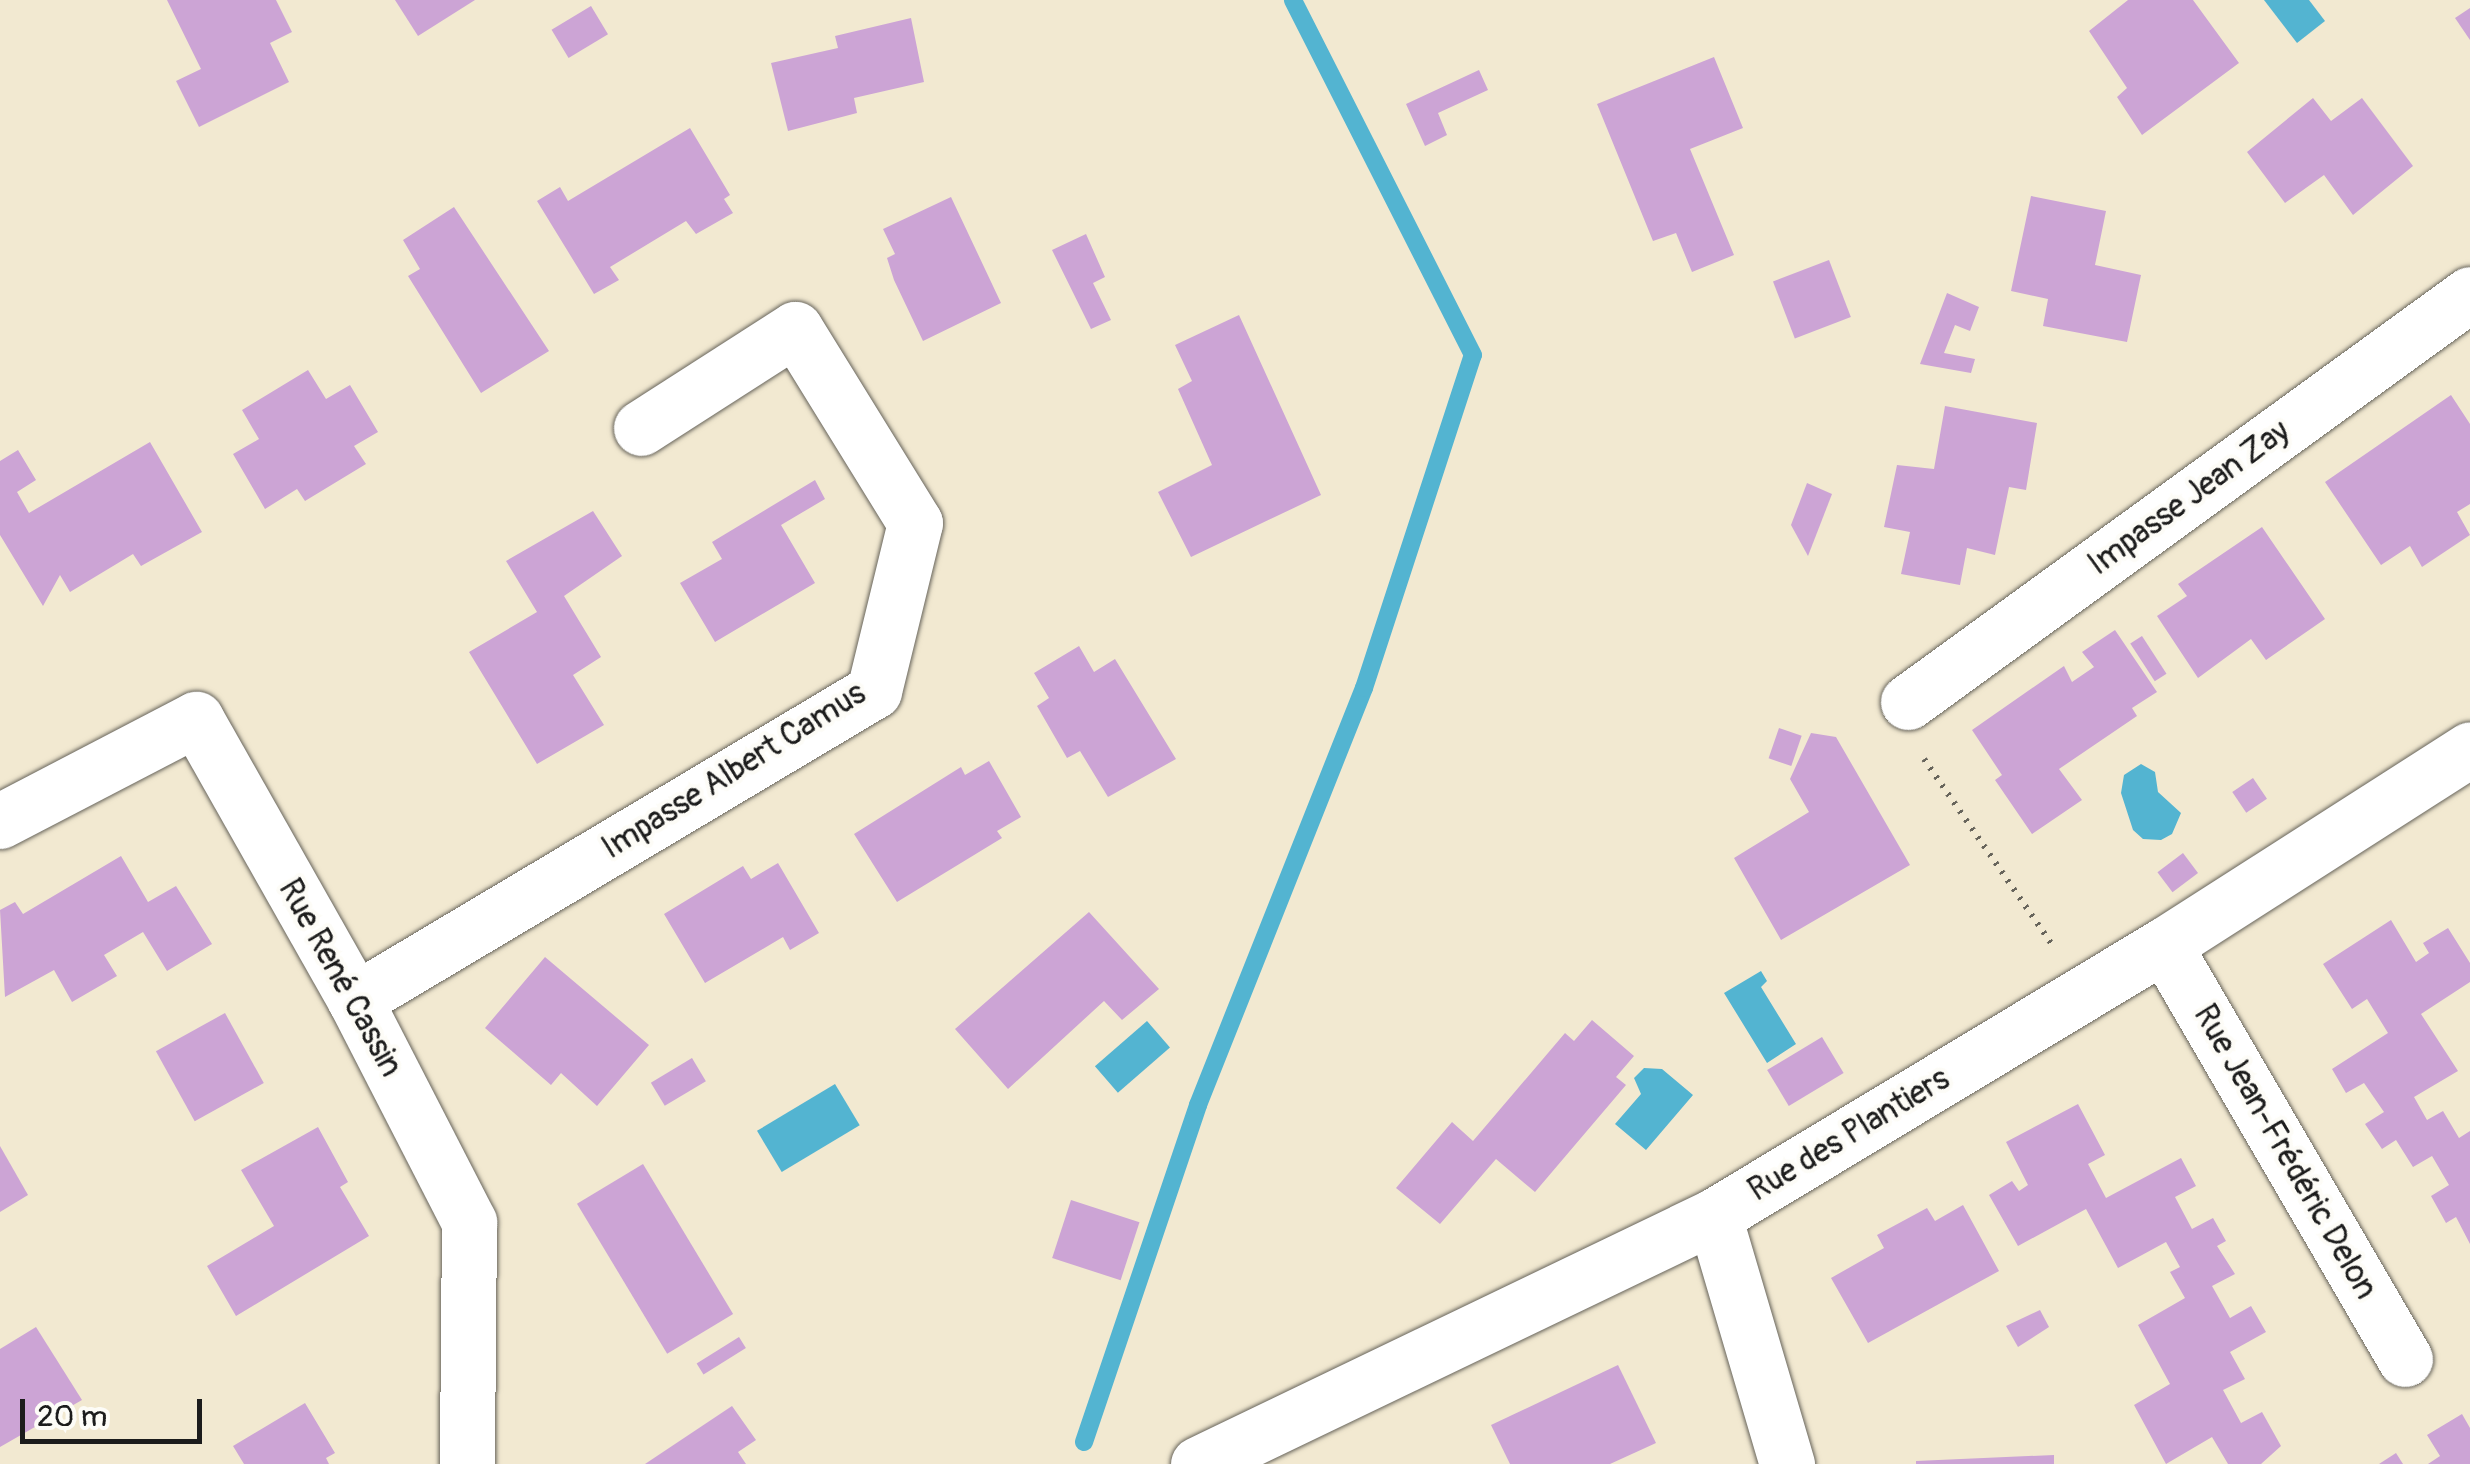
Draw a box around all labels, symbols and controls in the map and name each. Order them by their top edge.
street label: Impasse Jean Zay [2081,412,2297,584]
street label: Impasse Albert Camus [595,674,873,868]
street label: Rue René Cassin [270,873,410,1083]
street label: Rue Jean-Frédéric Delon [2185,998,2385,1306]
street label: Rue des Plantiers [1742,1060,1956,1210]
scale bar [25,1379,208,1441]
text: 20 m [37,1398,107,1435]

